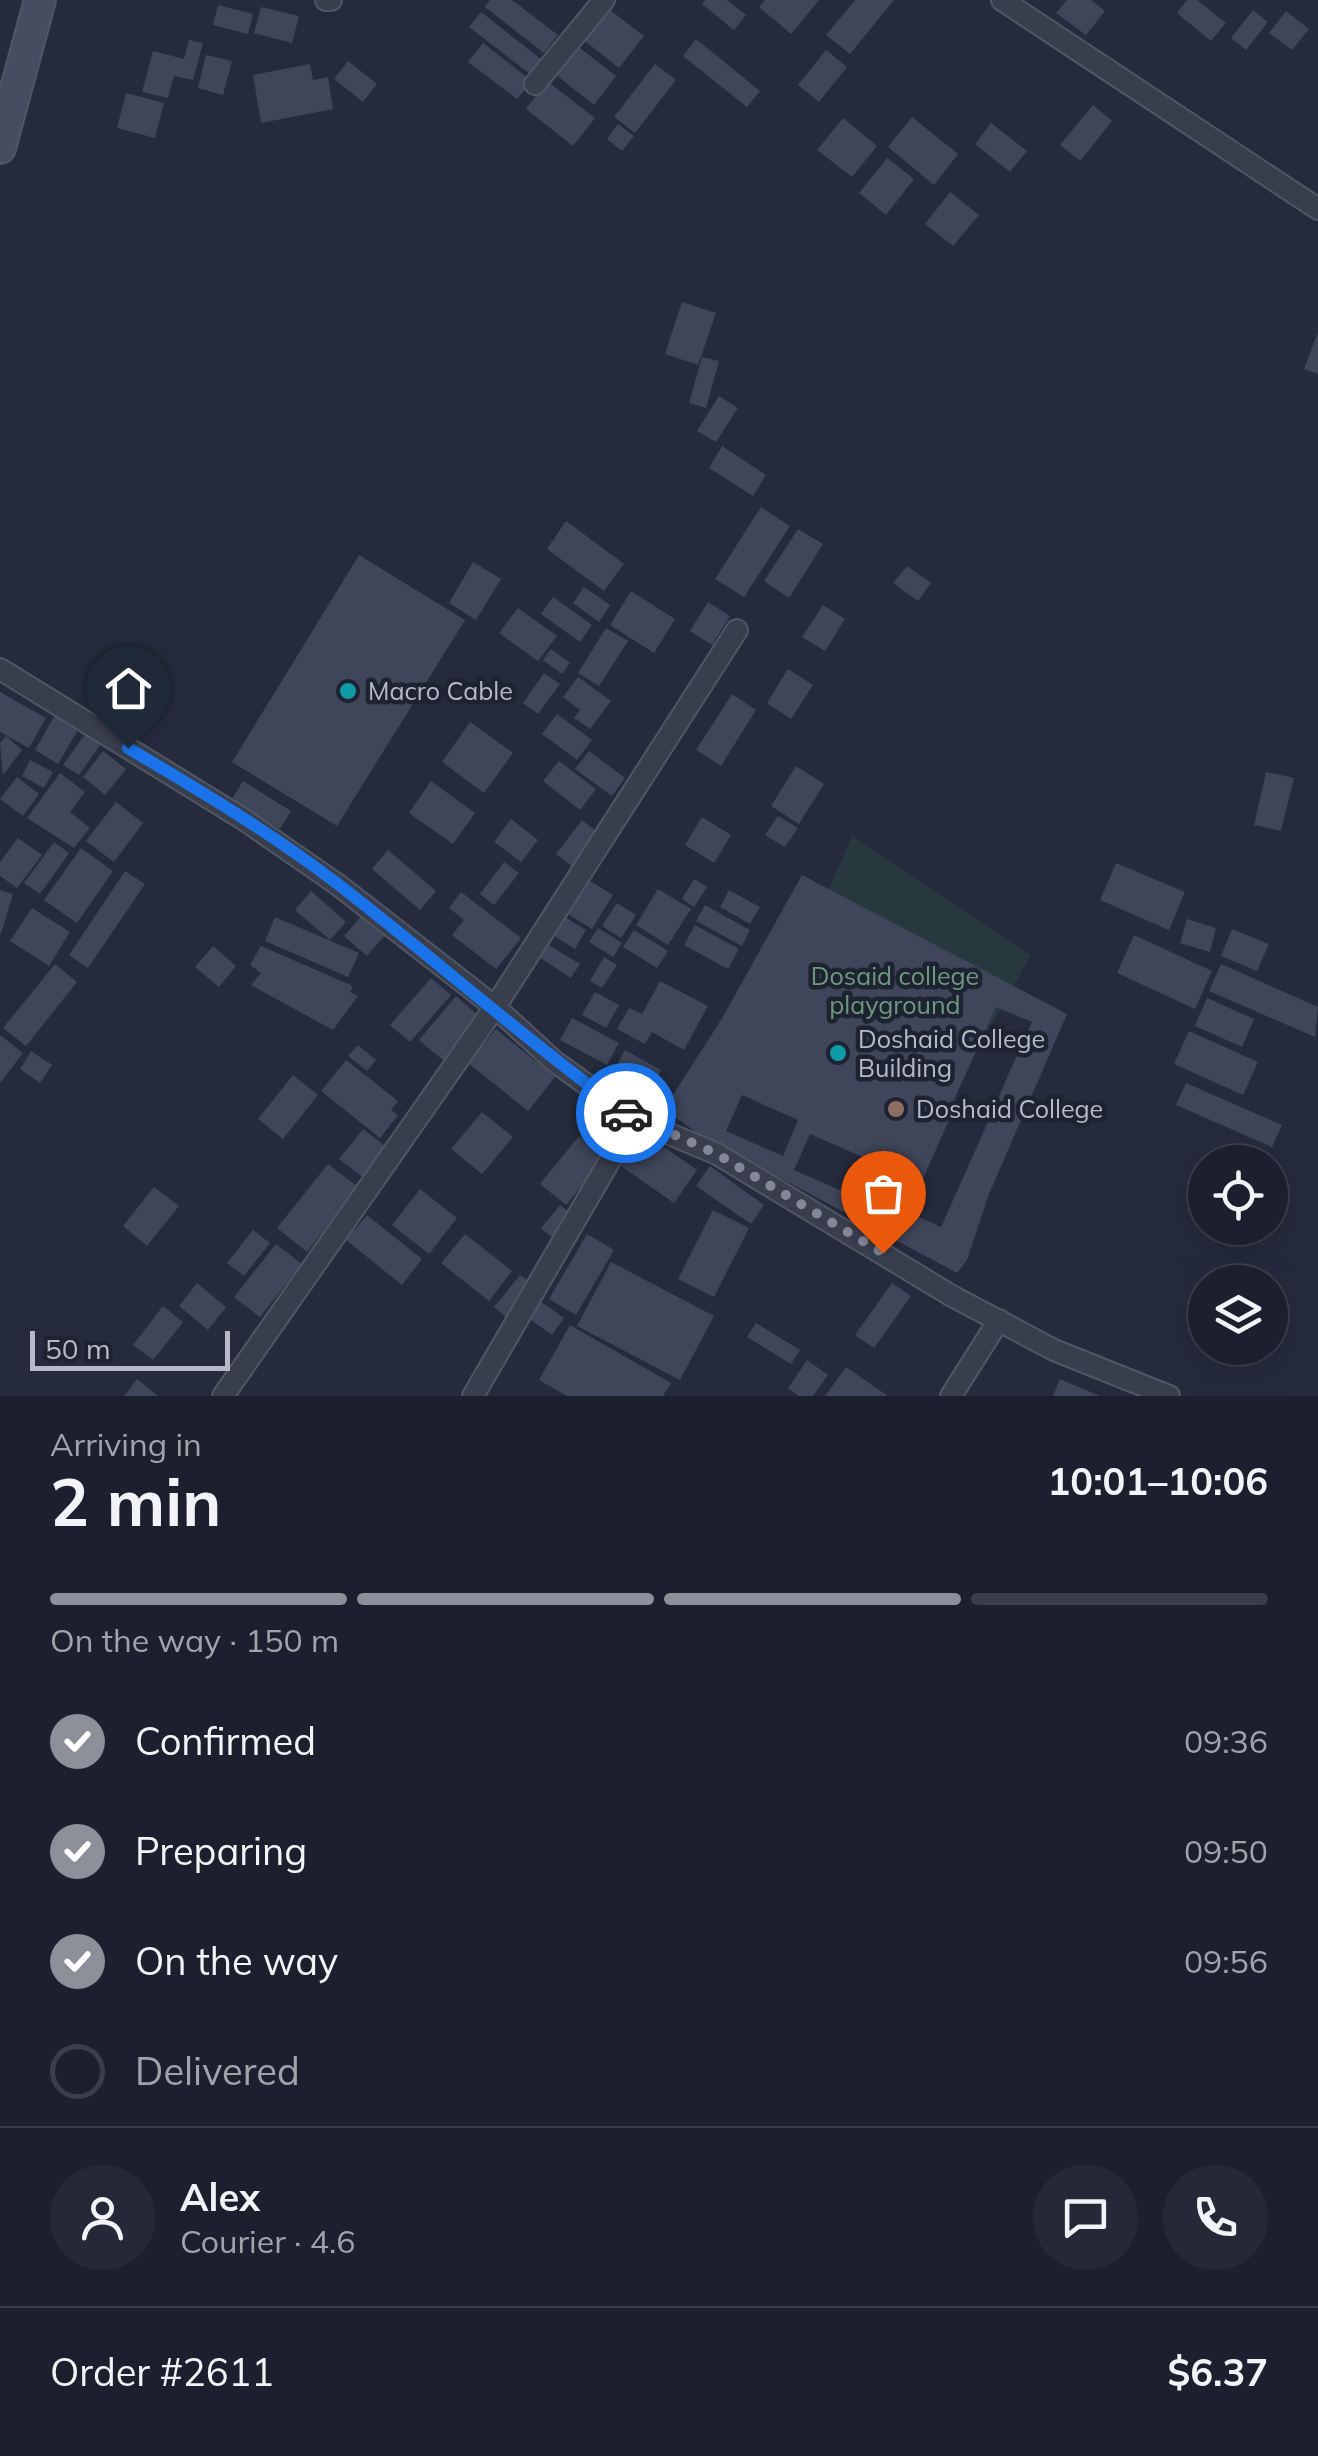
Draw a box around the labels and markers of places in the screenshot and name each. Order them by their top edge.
pin [86,646,171,749]
place label: Macro Cable [368,675,513,706]
marker: Macro Cable [337,680,359,702]
place label: Doshaid College Building [858,1023,1045,1083]
marker: Doshaid College Building [827,1042,849,1064]
place label: Doshaid College [916,1093,1103,1124]
marker: Doshaid College [885,1098,907,1120]
pin [841,1151,926,1254]

